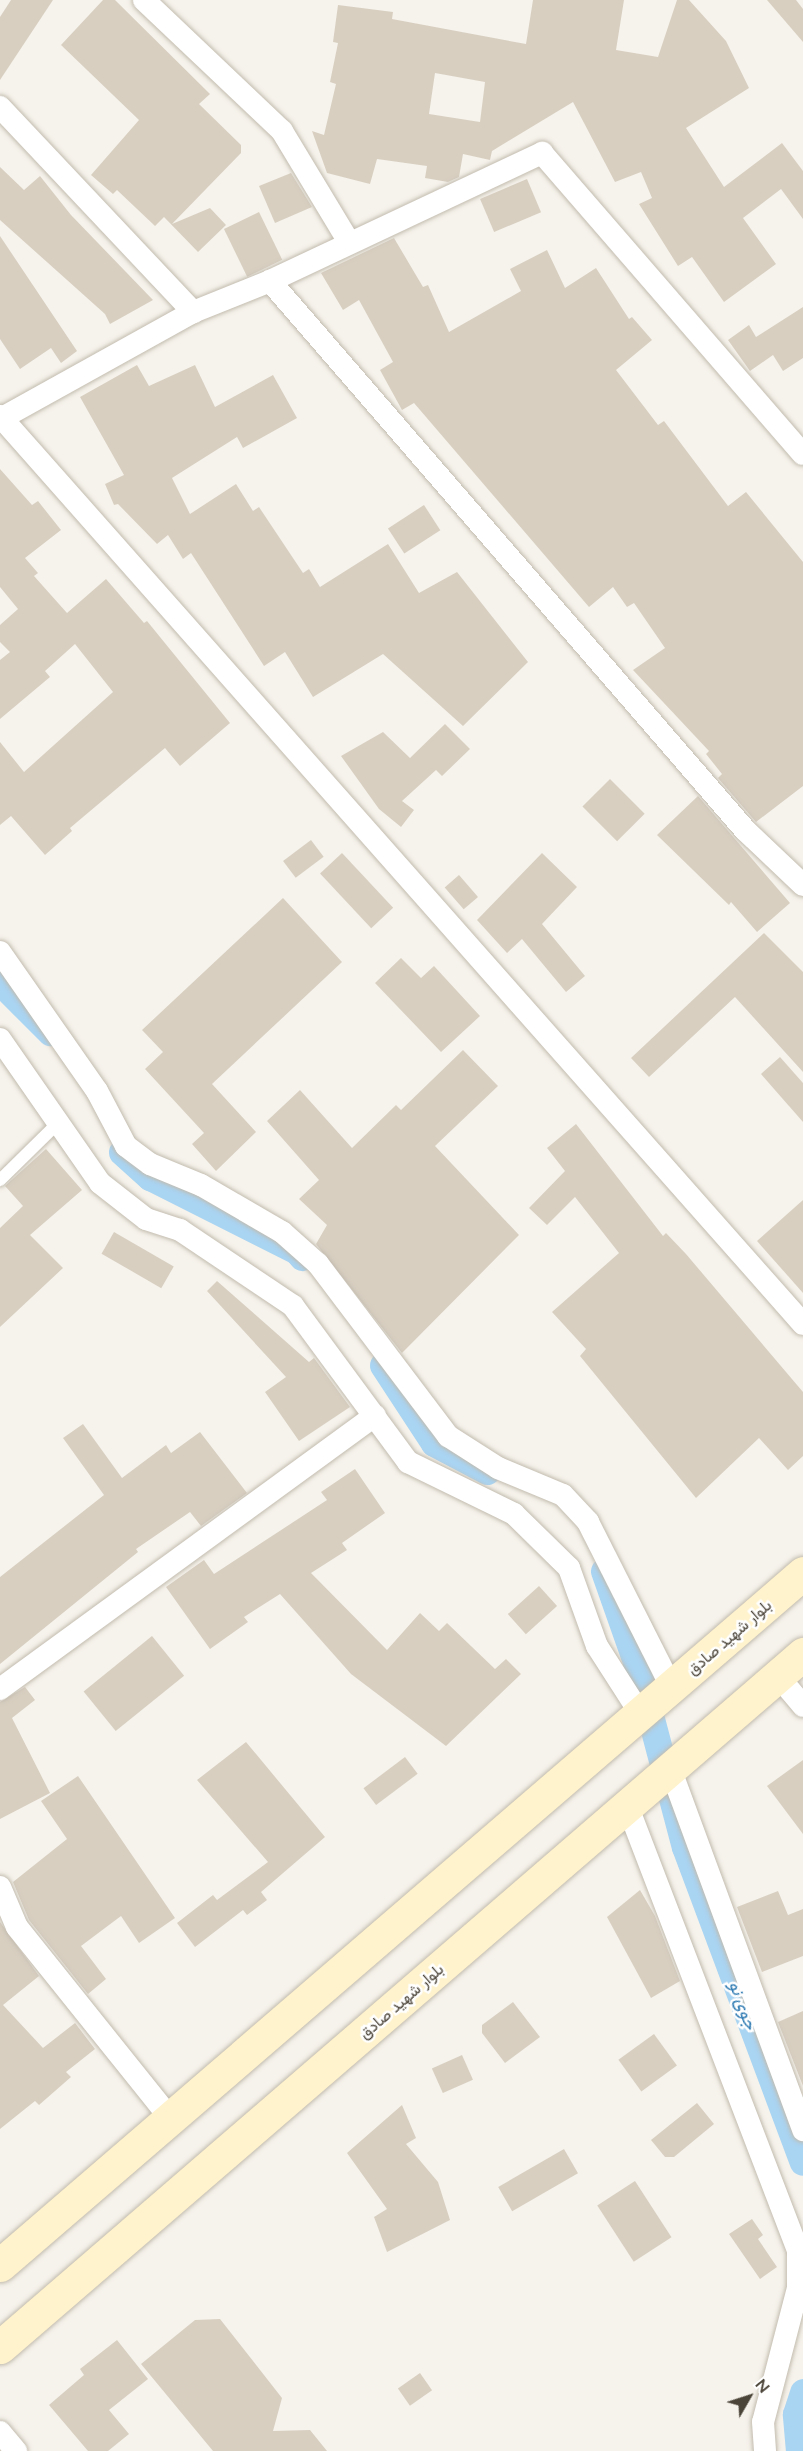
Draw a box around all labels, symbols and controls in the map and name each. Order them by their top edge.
street label: بلوار شهید صادق [683,1595,775,1679]
street label: بلوار شهید صادق [355,1959,447,2043]
water label: جوی نو [725,1978,763,2032]
north arrow [719,2367,779,2427]
text: N [752,2375,775,2396]

